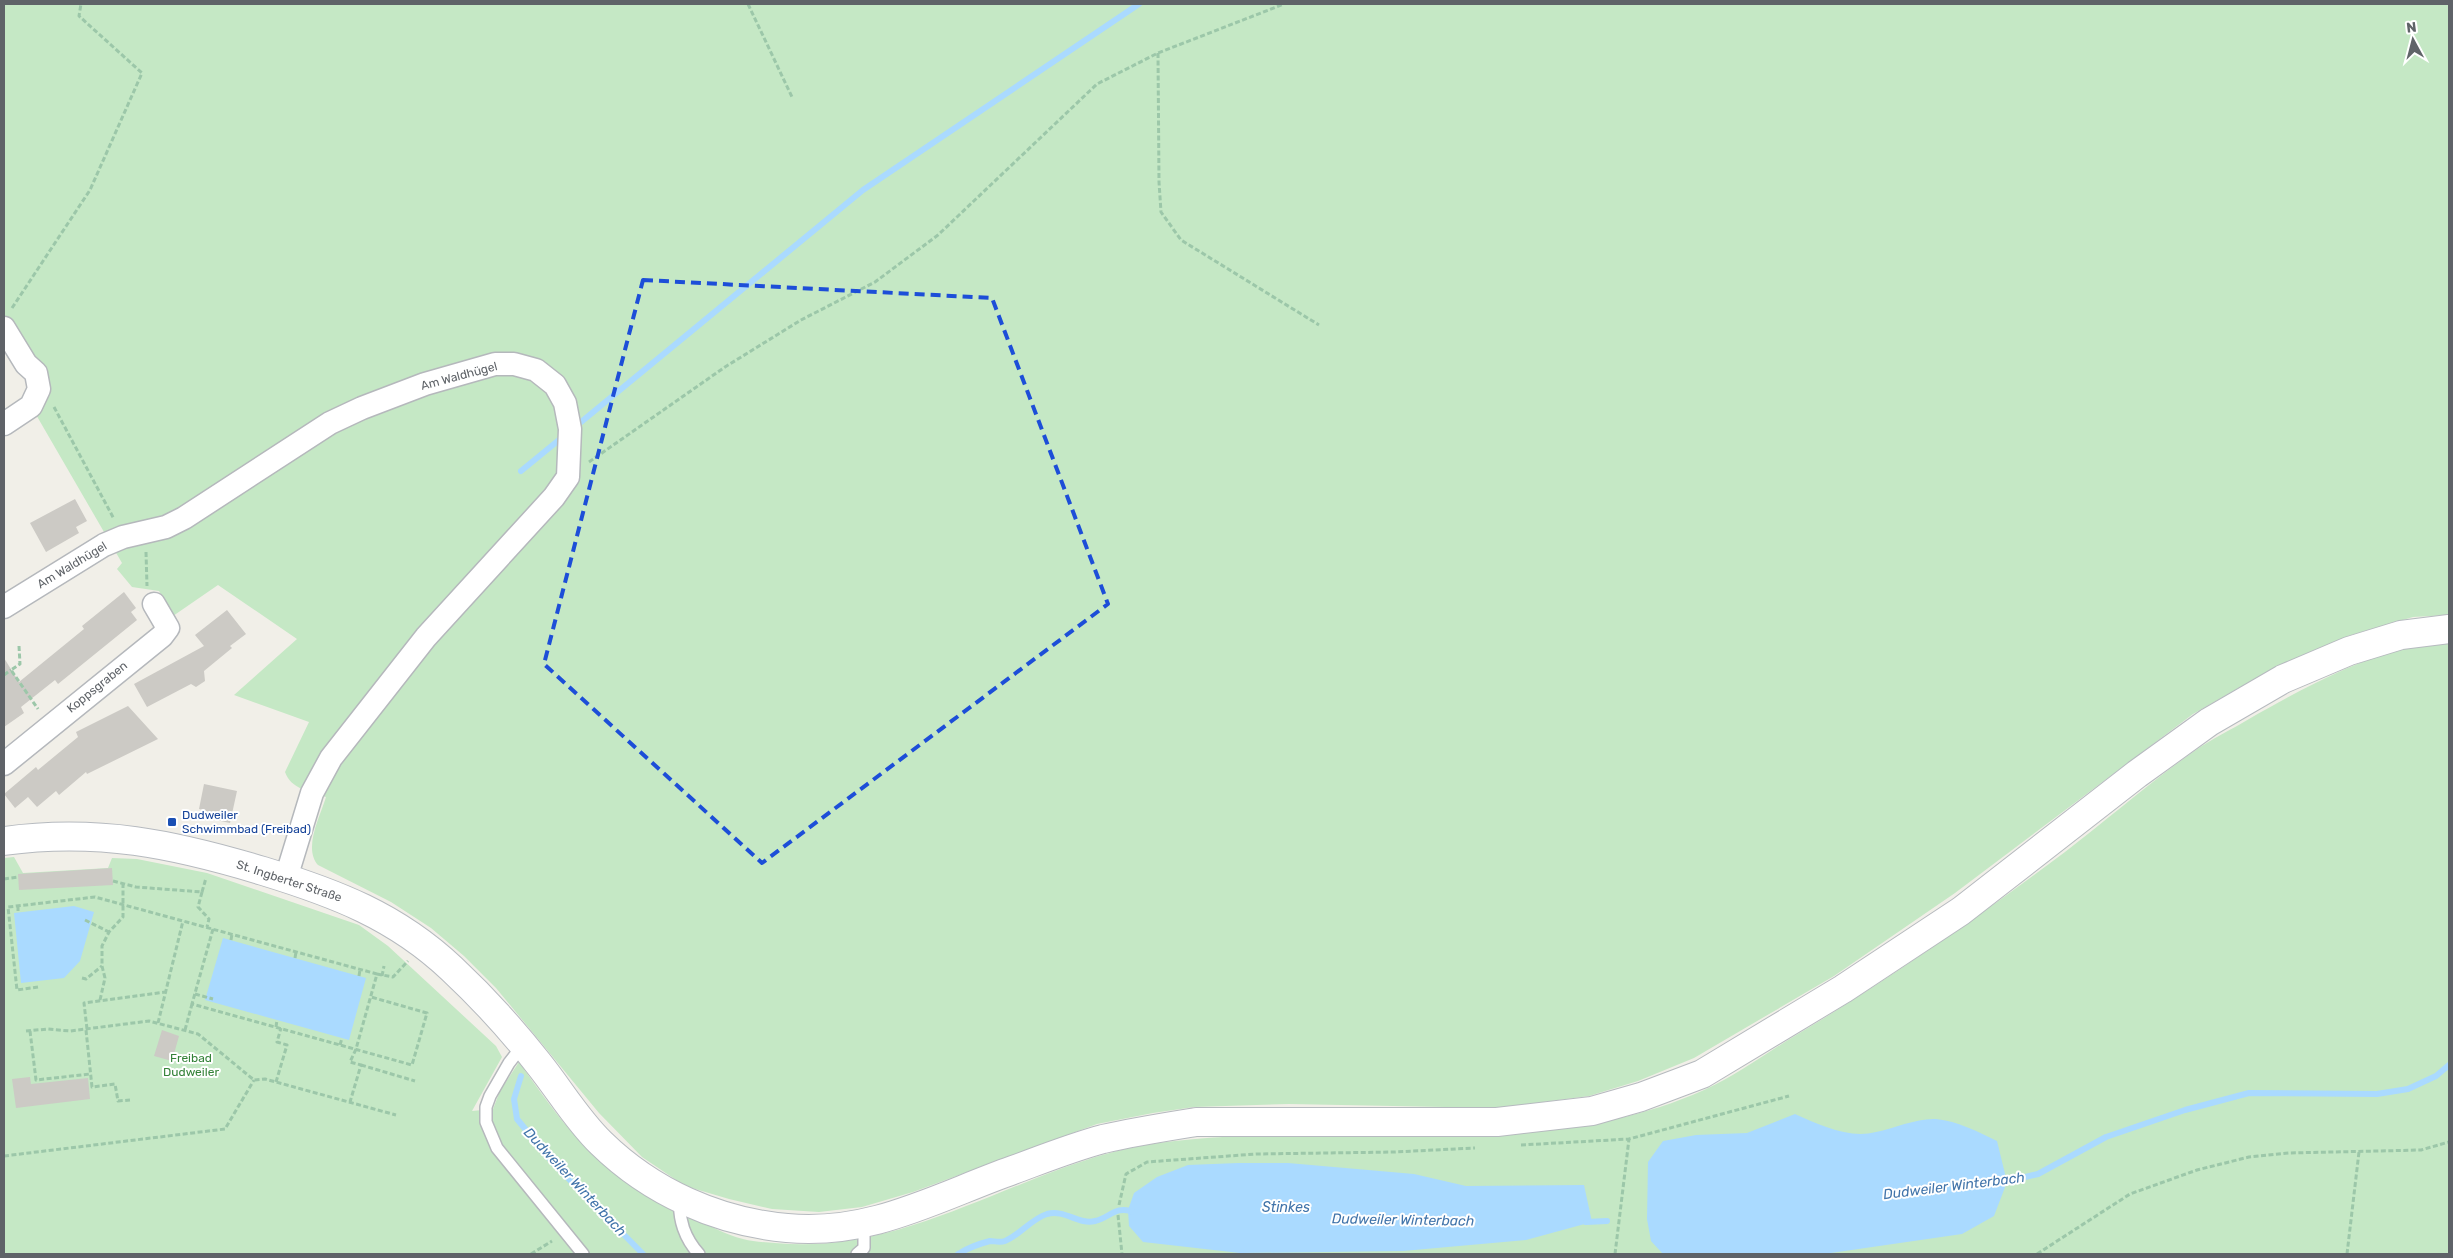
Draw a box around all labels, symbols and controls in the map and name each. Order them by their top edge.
north arrow [2388,15,2438,65]
text: N [2405,19,2418,37]
street label: Am Waldhügel [419,359,499,393]
street label: Am Waldhügel [35,539,109,591]
street label: Koppsgraben [64,658,130,716]
place label: Dudweiler Schwimmbad (Freibad) [182,808,311,836]
marker: Dudweiler Schwimmbad (Freibad) [166,816,178,828]
street label: St. Ingberter Straße [235,857,344,905]
park label: Freibad Dudweiler [163,1051,219,1079]
water label: Dudweiler Winterbach [520,1124,630,1240]
water label: Dudweiler Winterbach [1882,1169,2026,1203]
water label: Stinkes [1262,1199,1310,1216]
water label: Dudweiler Winterbach [1332,1210,1474,1230]

